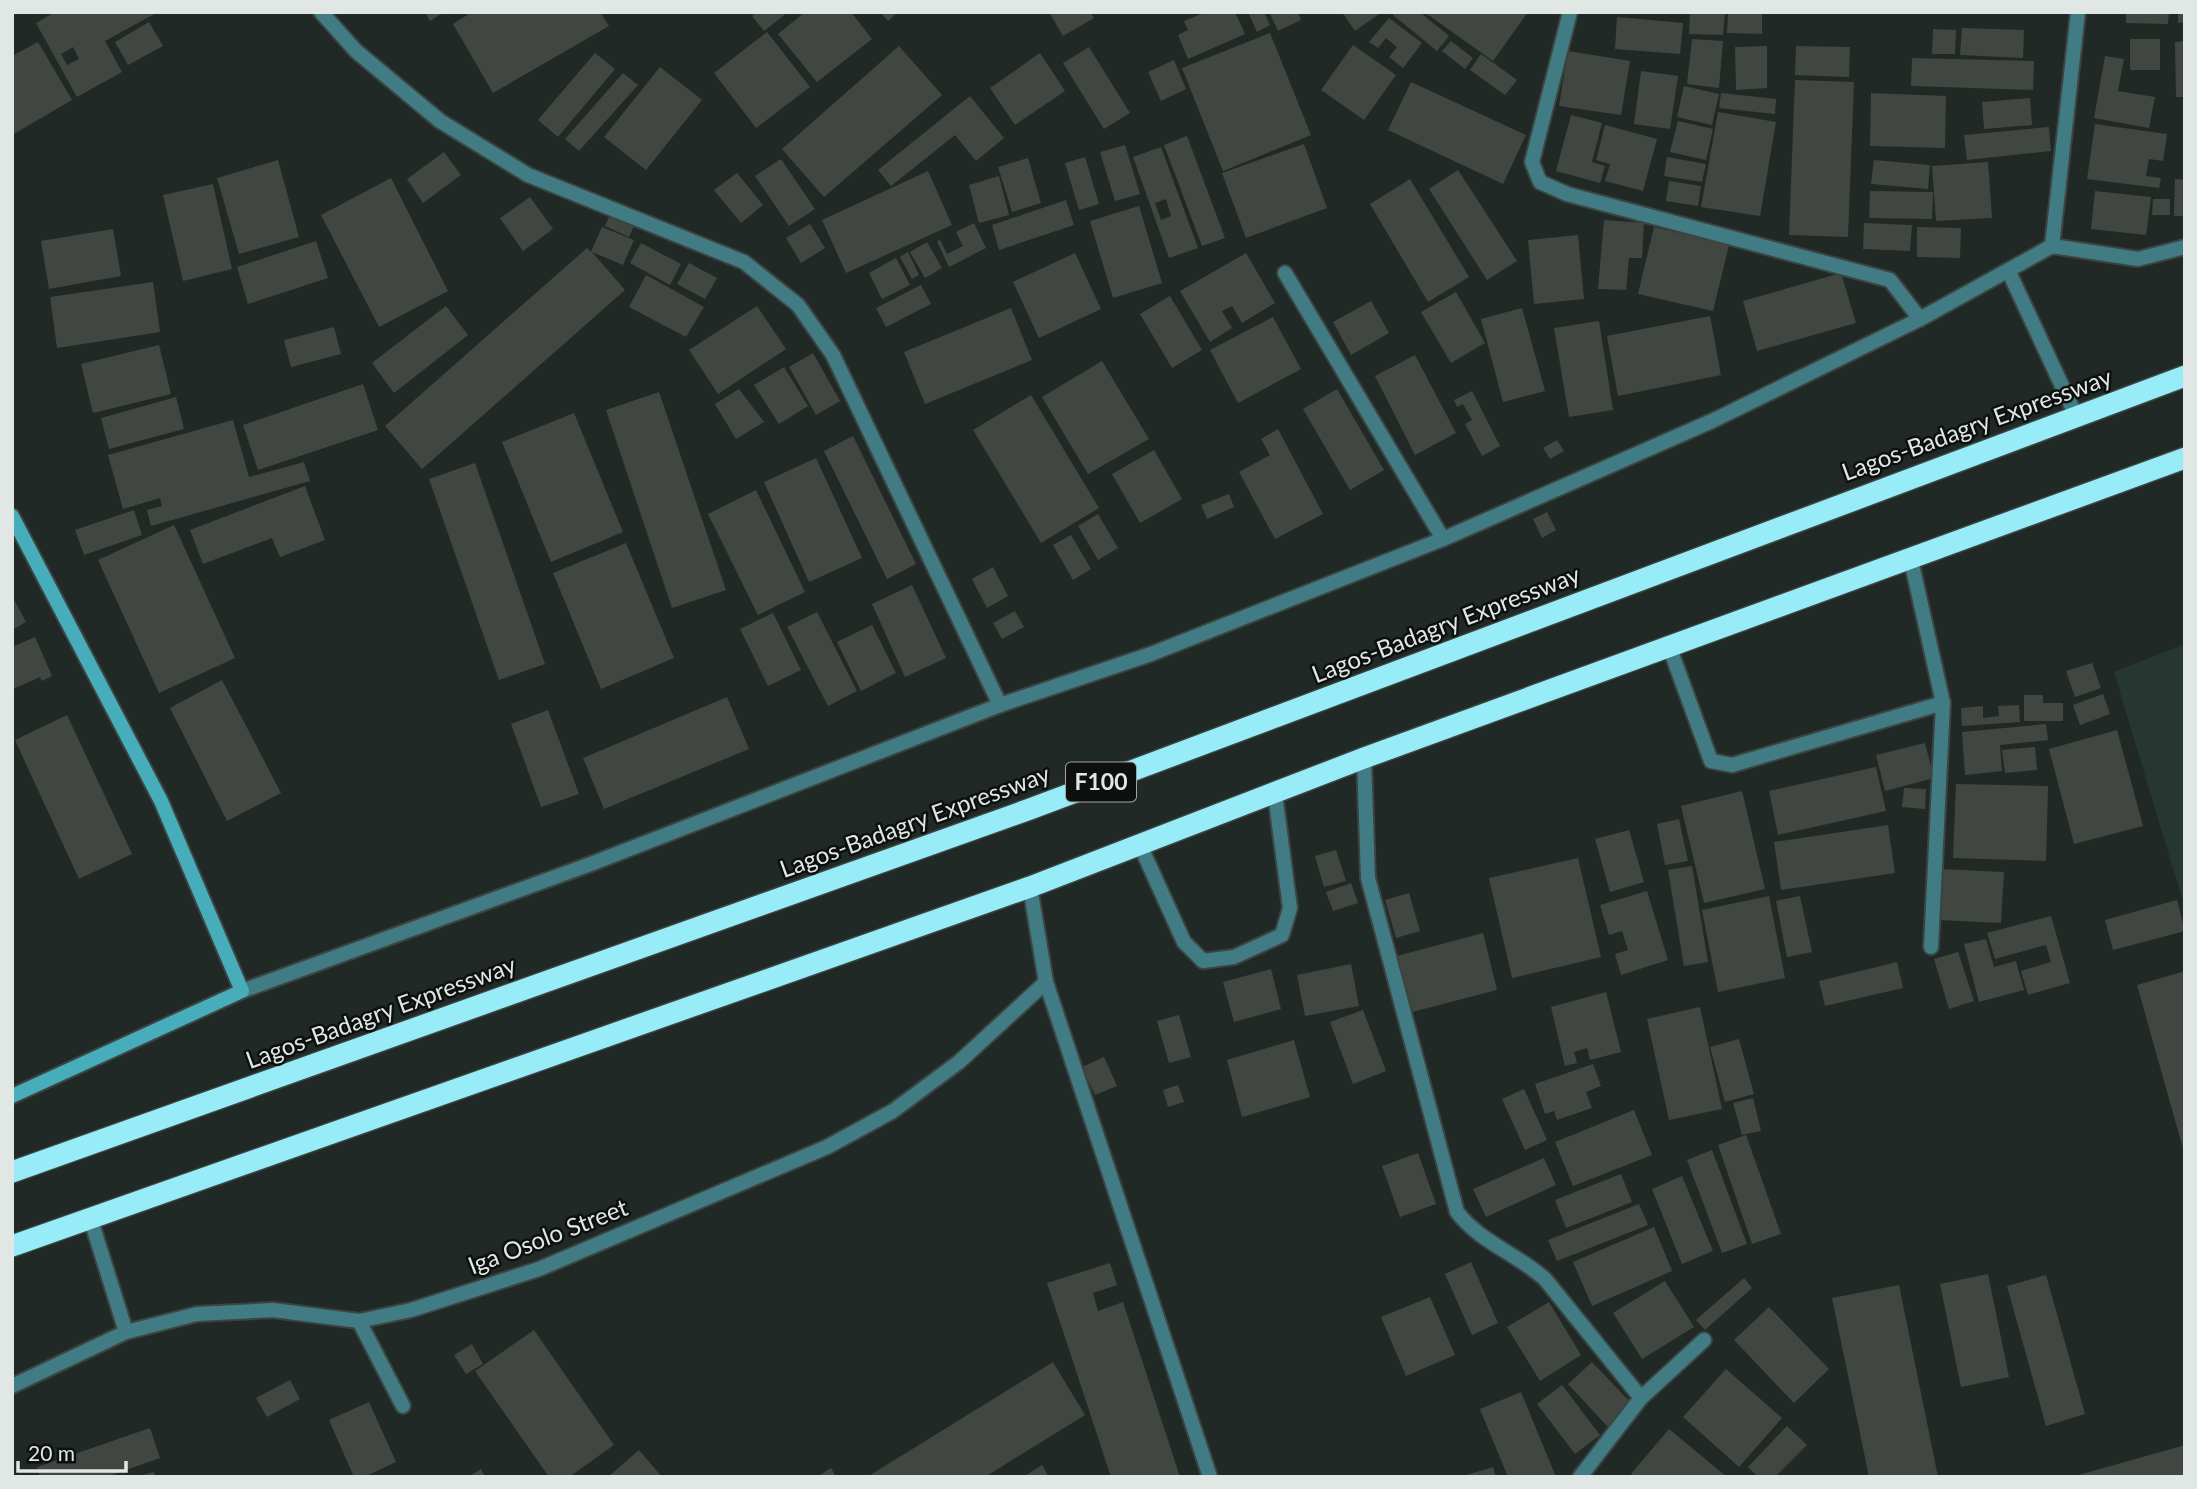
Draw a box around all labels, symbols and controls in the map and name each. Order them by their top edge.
street label: Lagos-Badagry Expressway [1838,361,2116,486]
street label: Lagos-Badagry Expressway [1307,559,1584,688]
street label: Lagos-Badagry Expressway [776,758,1054,883]
road number: F100 [1066,762,1136,802]
street label: Lagos-Badagry Expressway [242,949,520,1074]
street label: Iga Osolo Street [464,1192,632,1279]
scale bar [18,1430,126,1474]
text: 20 m [28,1440,75,1465]

